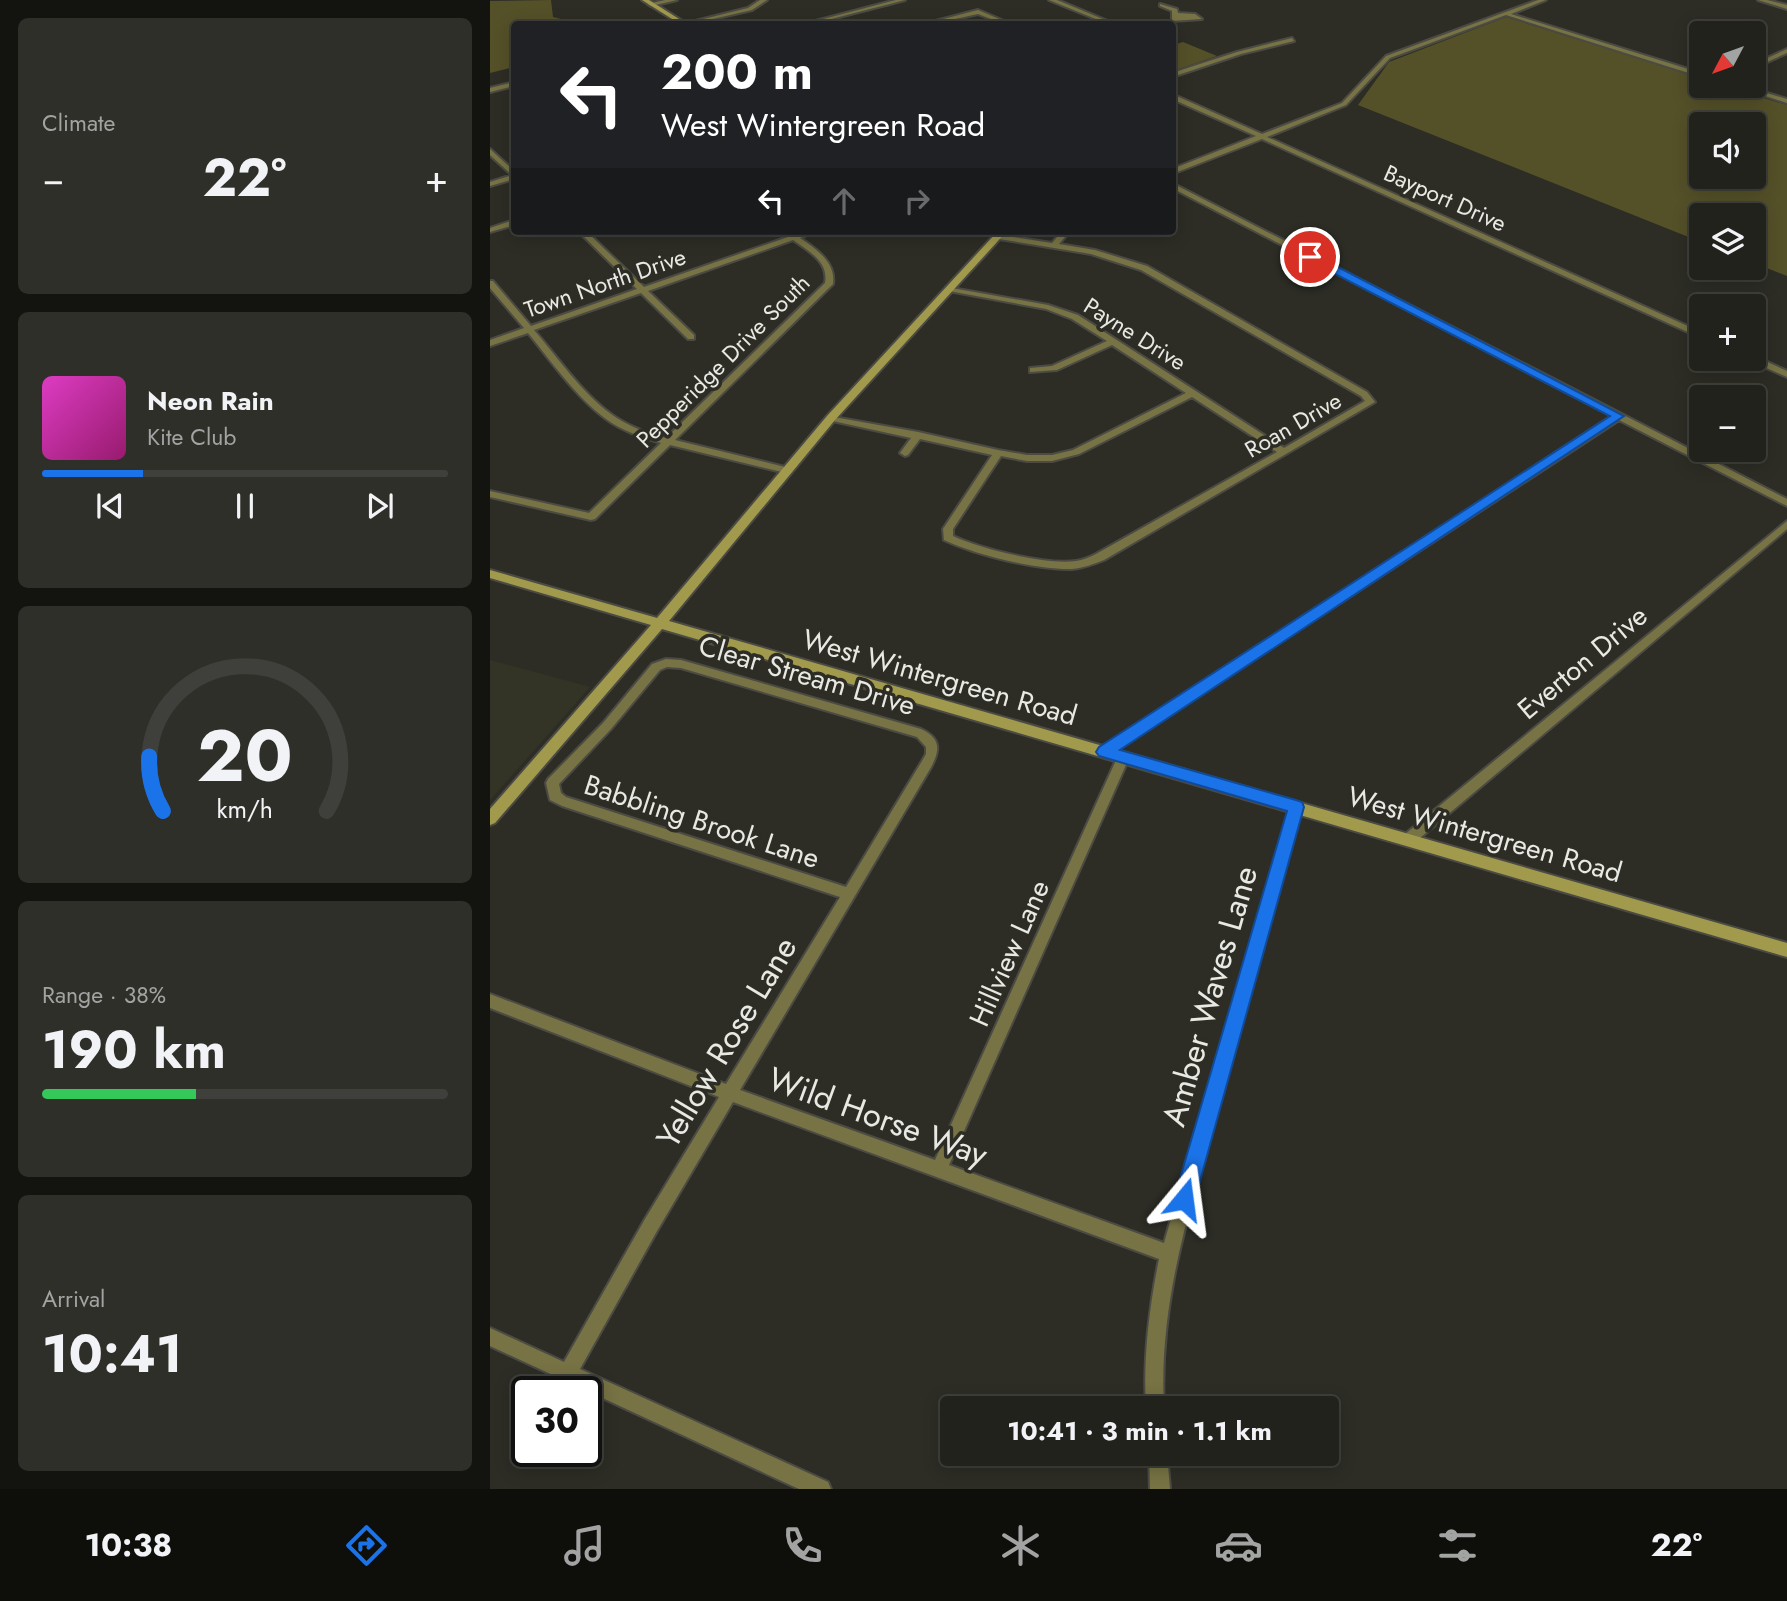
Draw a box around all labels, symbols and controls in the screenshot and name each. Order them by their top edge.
north arrow [1689,21,1766,98]
map controls [1689,21,1766,462]
text: 200 m [661,37,813,107]
icon: left [546,49,637,140]
text: West Wintergreen Road [661,102,985,148]
text: Climate [42,106,115,140]
button: sound [1689,112,1766,189]
text: 22° [203,140,286,216]
text: − [42,151,64,206]
text: + [425,151,448,206]
street label: Bayport Drive [1378,156,1512,240]
icon: left [752,182,790,220]
icon: ahead [825,182,863,220]
icon: right [898,182,936,220]
button: layers [1689,203,1766,280]
pin [1280,227,1340,287]
icon: arrive [1291,238,1329,276]
street label: Town North Drive [520,239,691,327]
street label: Pepperidge Drive South [628,266,818,456]
street label: Payne Drive [1077,289,1193,379]
button: + [1689,294,1766,371]
text: Neon Rain [147,382,274,420]
street label: Roan Drive [1238,384,1348,466]
button: − [1689,385,1766,462]
text: Kite Club [147,420,236,454]
icon: previous [91,487,129,525]
icon: pause [226,487,264,525]
icon: next [361,487,399,525]
street label: Everton Drive [1508,596,1656,729]
street label: West Wintergreen Road [798,619,1082,736]
street label: Clear Stream Drive [694,625,920,726]
text: 20 [197,703,293,808]
street label: Babbling Brook Lane [579,764,825,879]
street label: West Wintergreen Road [1343,776,1627,893]
text: km/h [217,790,273,826]
street label: Amber Waves Lane [1150,860,1269,1132]
street label: Hillview Lane [959,873,1060,1033]
street label: Yellow Rose Lane [645,928,808,1157]
text: Range · 38% [42,978,166,1012]
text: 190 km [42,1012,226,1088]
street label: Wild Horse Way [762,1055,995,1178]
position arrow [1147,1162,1221,1236]
text: Arrival [42,1282,105,1316]
text: 10:41 [42,1316,182,1392]
speed limit sign: 30 [511,1376,602,1467]
text: 10:41 · 3 min · 1.1 km [1007,1412,1272,1450]
icon: directions [342,1521,391,1570]
icon: music [560,1521,609,1570]
icon: phone [778,1521,827,1570]
icon: climate [996,1521,1045,1570]
icon: car [1214,1521,1263,1570]
icon: filters [1433,1521,1482,1570]
text: 10:38 [85,1522,172,1568]
text: 22° [1651,1522,1702,1568]

